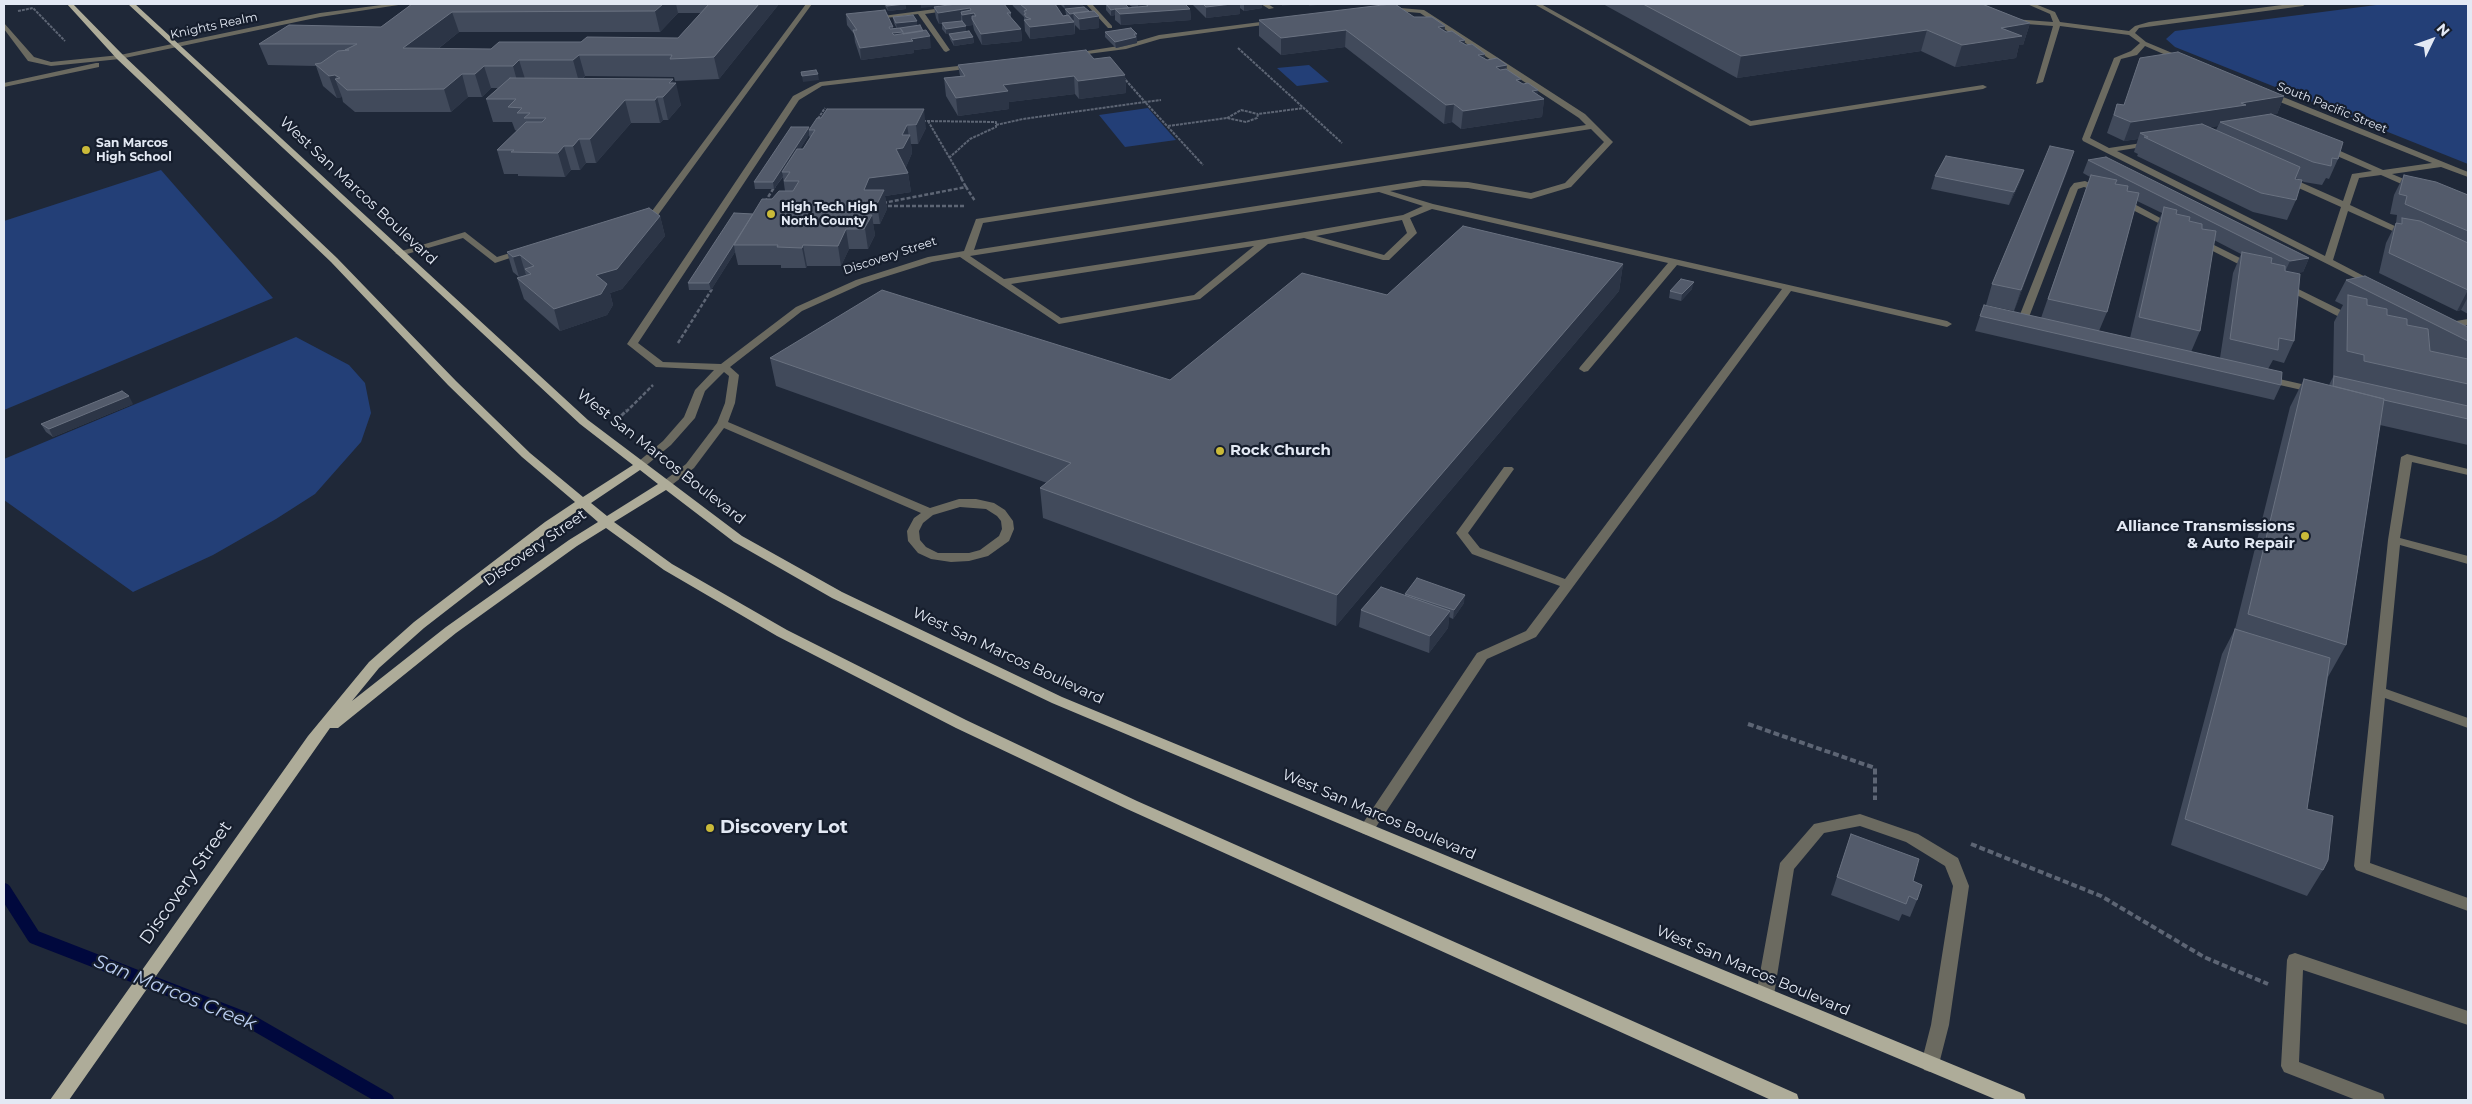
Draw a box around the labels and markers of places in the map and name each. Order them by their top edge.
place label: San Marcos High School [96,136,172,164]
marker: San Marcos High School [80,144,92,156]
place label: High Tech High North County [781,200,877,228]
marker: High Tech High North County [765,208,777,220]
place label: Rock Church [1230,442,1331,460]
marker: Rock Church [1214,445,1226,457]
place label: Alliance Transmissions & Auto Repair [2116,518,2295,553]
marker: Alliance Transmissions & Auto Repair [2299,530,2311,542]
place label: Discovery Lot [720,817,848,839]
marker: Discovery Lot [704,822,716,834]

